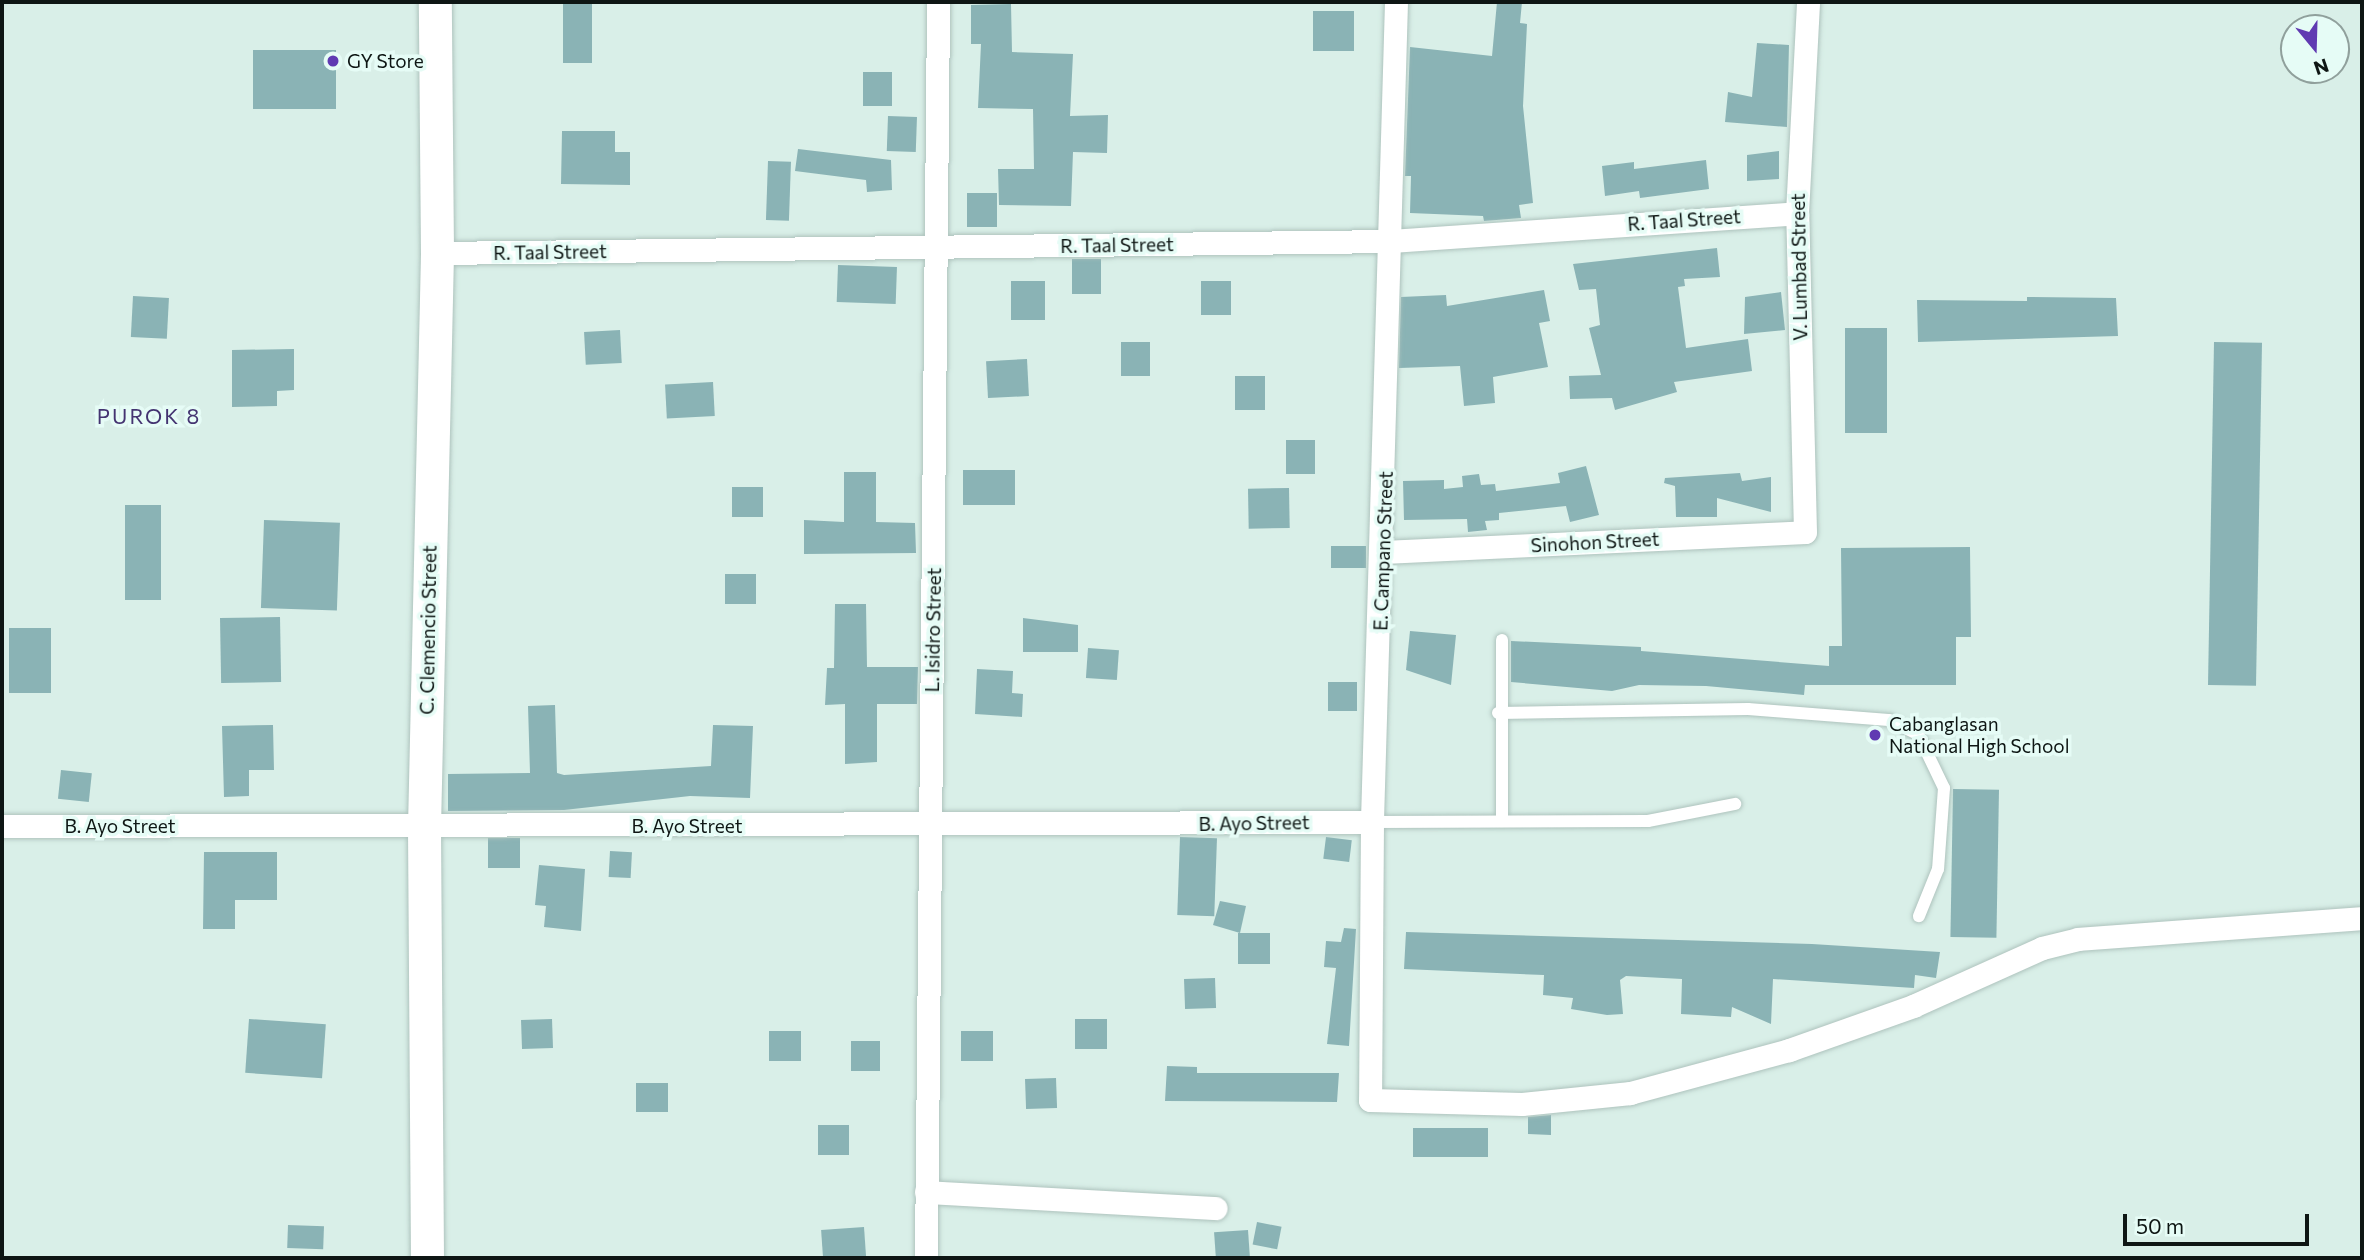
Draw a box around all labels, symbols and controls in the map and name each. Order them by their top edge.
north arrow [2280,14,2350,84]
place label: GY Store [347,50,424,72]
marker: GY Store [325,53,341,69]
text: N [2311,54,2332,81]
street label: V. Lumbad Street [1786,193,1812,341]
street label: R. Taal Street [1627,205,1741,235]
street label: R. Taal Street [1060,233,1174,257]
street label: R. Taal Street [493,240,607,264]
district label: PUROK 8 [98,403,200,429]
street label: E. Campano Street [1369,471,1397,631]
street label: Sinohon Street [1530,527,1660,557]
street label: C. Clemencio Street [415,545,441,715]
street label: L. Isidro Street [921,567,945,693]
place label: Cabanglasan National High School [1889,713,2069,757]
marker: Cabanglasan National High School [1867,727,1883,743]
street label: B. Ayo Street [1198,811,1310,835]
street label: B. Ayo Street [65,815,175,837]
street label: B. Ayo Street [632,815,742,837]
scale bar [2126,1200,2312,1244]
text: 50 m [2136,1213,2184,1238]

